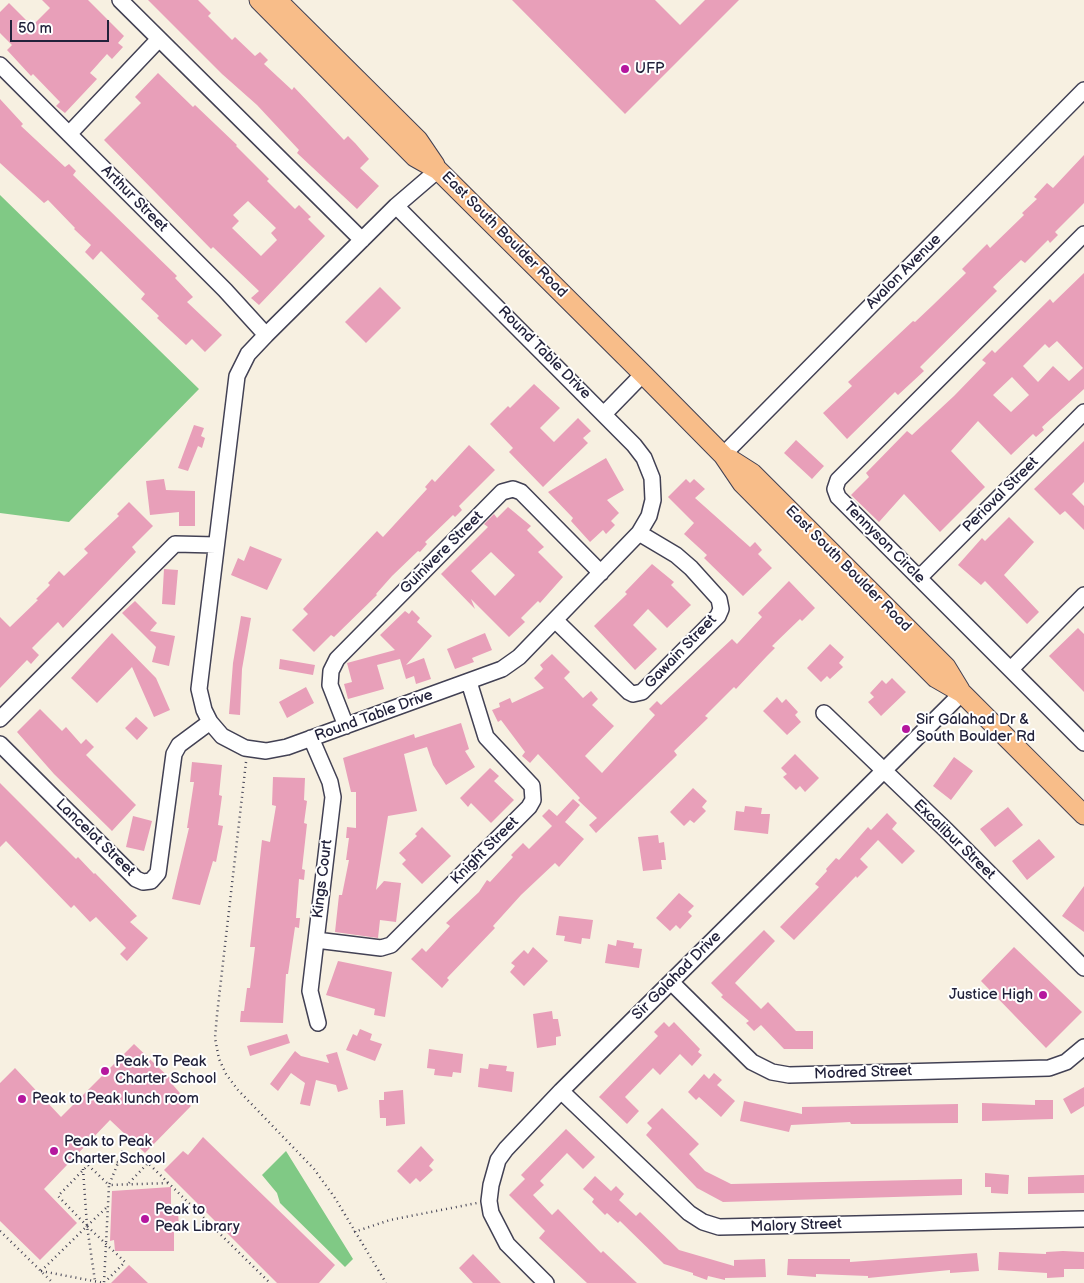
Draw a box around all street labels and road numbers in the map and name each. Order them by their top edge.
street label: Arthur Street [97,162,171,236]
street label: East South Boulder Road [437,168,571,302]
street label: Avalon Avenue [863,231,945,313]
street label: Round Table Drive [494,303,594,403]
street label: Perioval Street [960,454,1042,536]
street label: Tennyson Circle [840,499,928,587]
street label: East South Boulder Road [781,502,915,636]
street label: Guinivere Street [397,508,487,598]
street label: Gawain Street [641,611,721,693]
street label: Round Table Drive [313,686,435,746]
street label: Lancelot Street [52,796,138,880]
street label: Excalibur Street [909,796,999,884]
street label: Knight Street [447,813,523,889]
street label: Kings Court [309,839,337,919]
street label: Sir Galahad Drive [629,928,725,1024]
street label: Modred Street [814,1062,912,1084]
street label: Malory Street [750,1215,842,1237]

